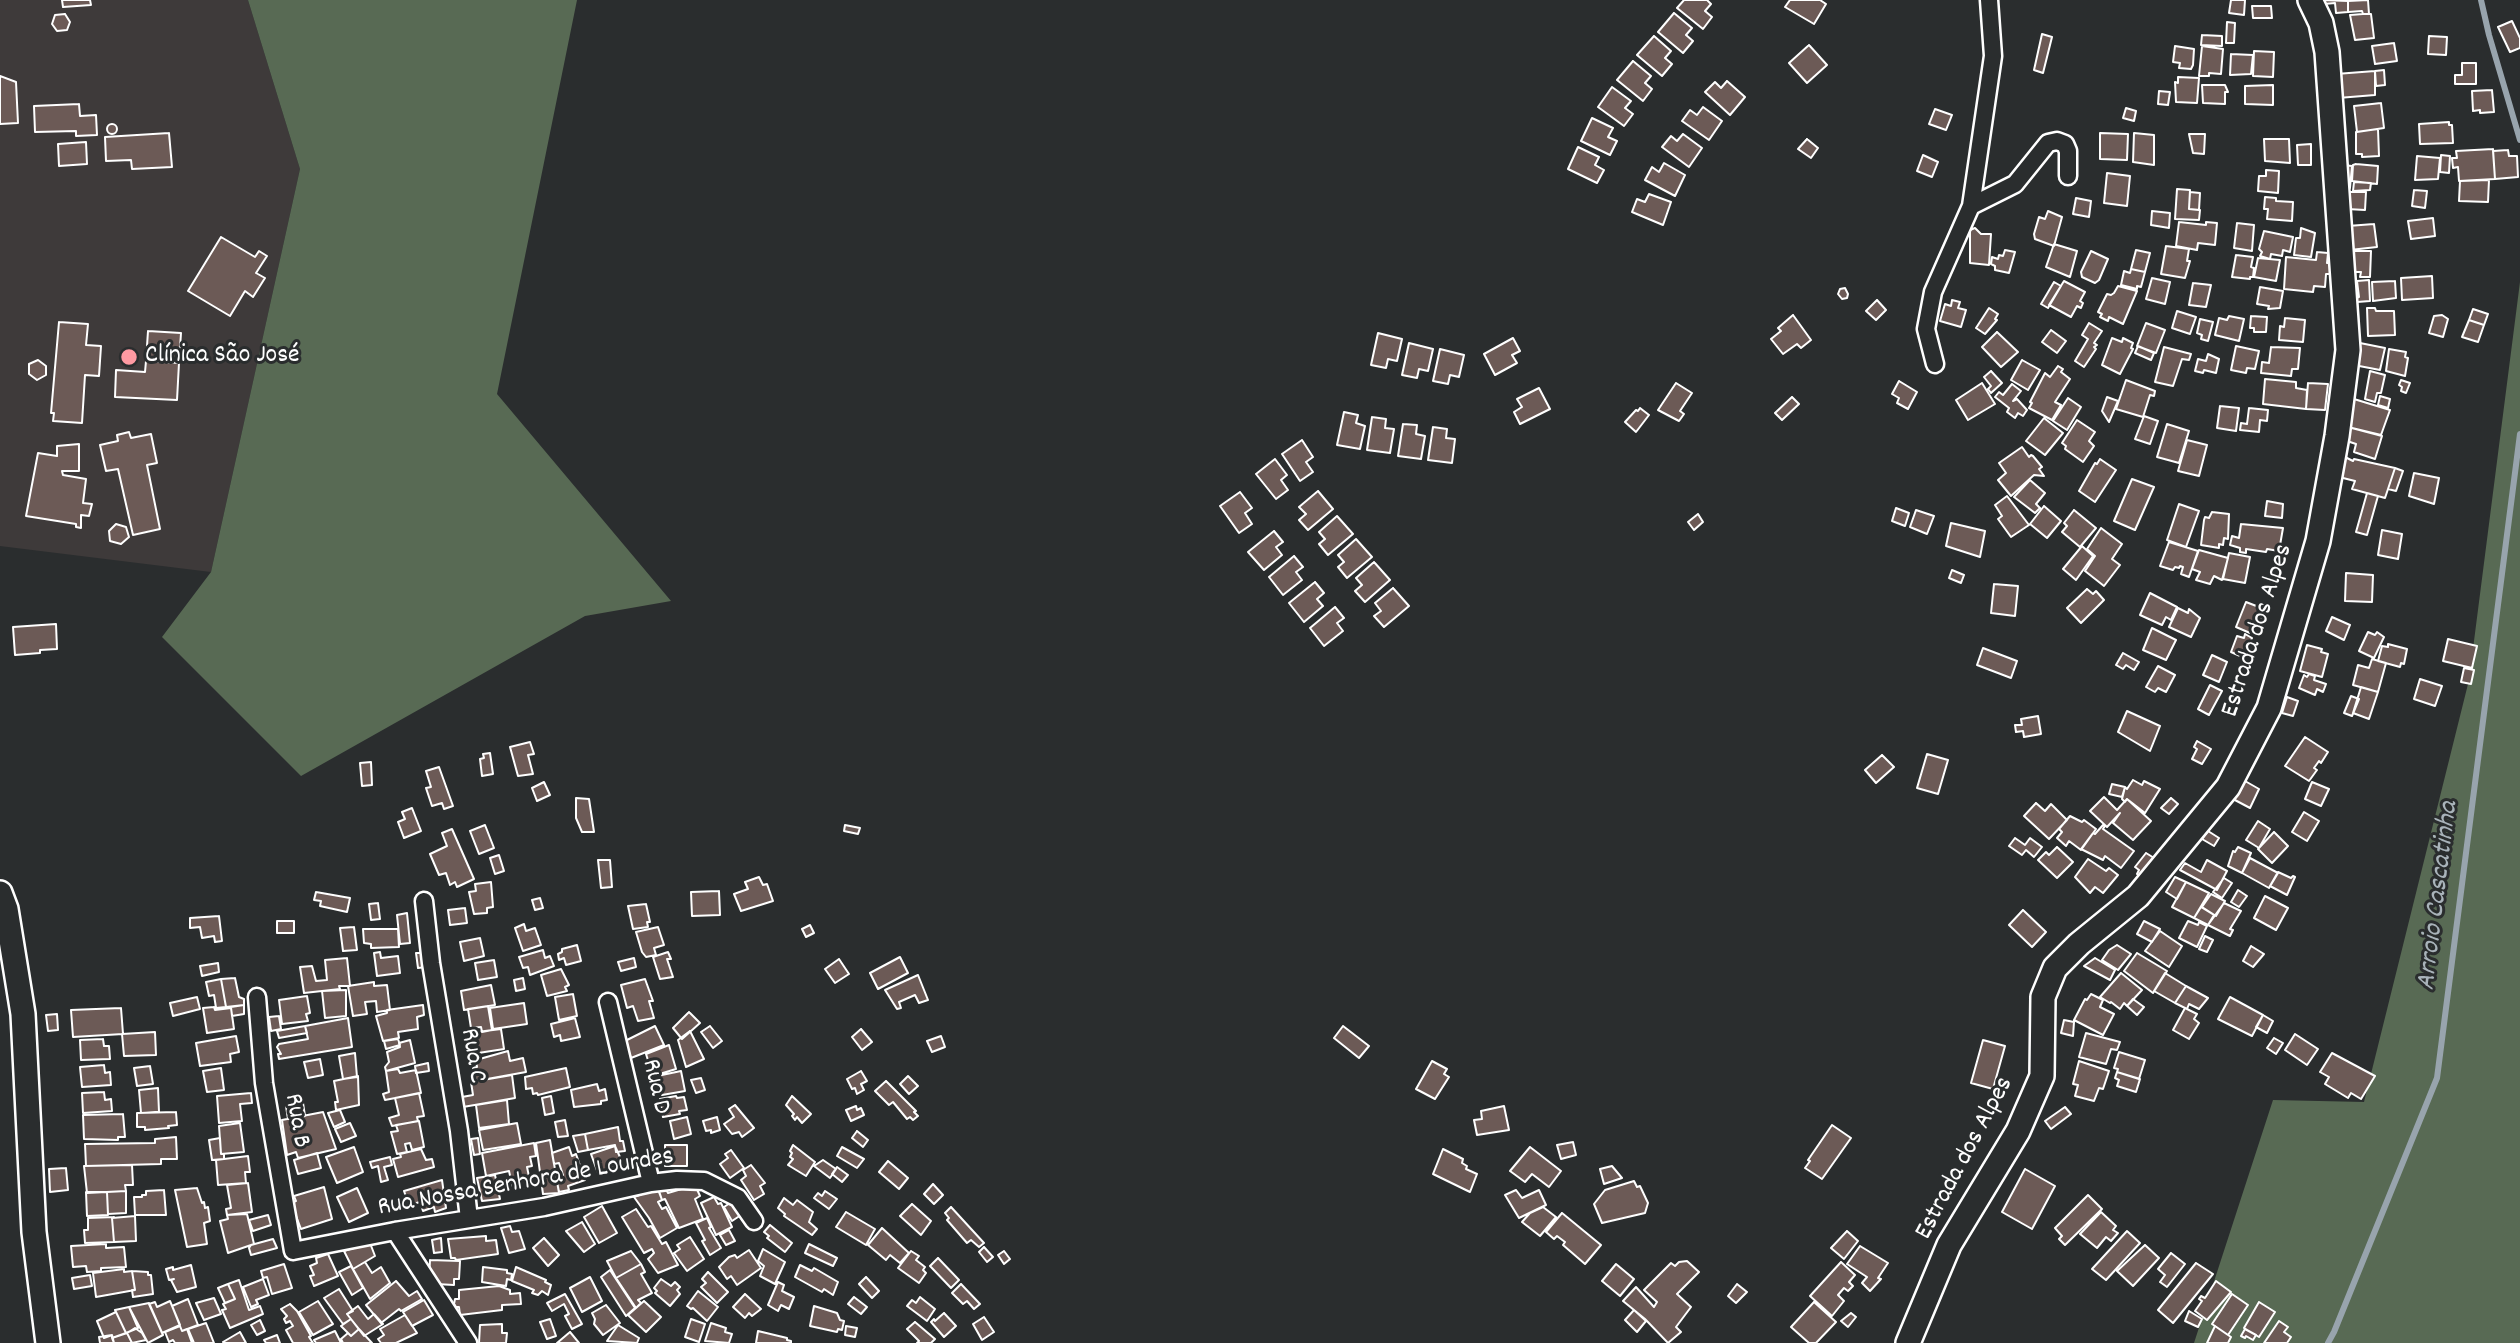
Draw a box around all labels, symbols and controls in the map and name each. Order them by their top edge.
place label: Clínica São José [145,341,299,373]
marker: Clínica São José [119,347,139,367]
street label: Estrada dos Alpes [2216,541,2302,721]
water label: Arroio Cascatinha [2412,800,2468,992]
street label: Rua C [451,1026,491,1086]
street label: Rua D [633,1056,675,1118]
street label: Estrada dos Alpes [1910,1072,2022,1246]
street label: Rua B [275,1092,315,1150]
street label: Rua Nossa Senhora de Lourdes [376,1143,676,1225]

